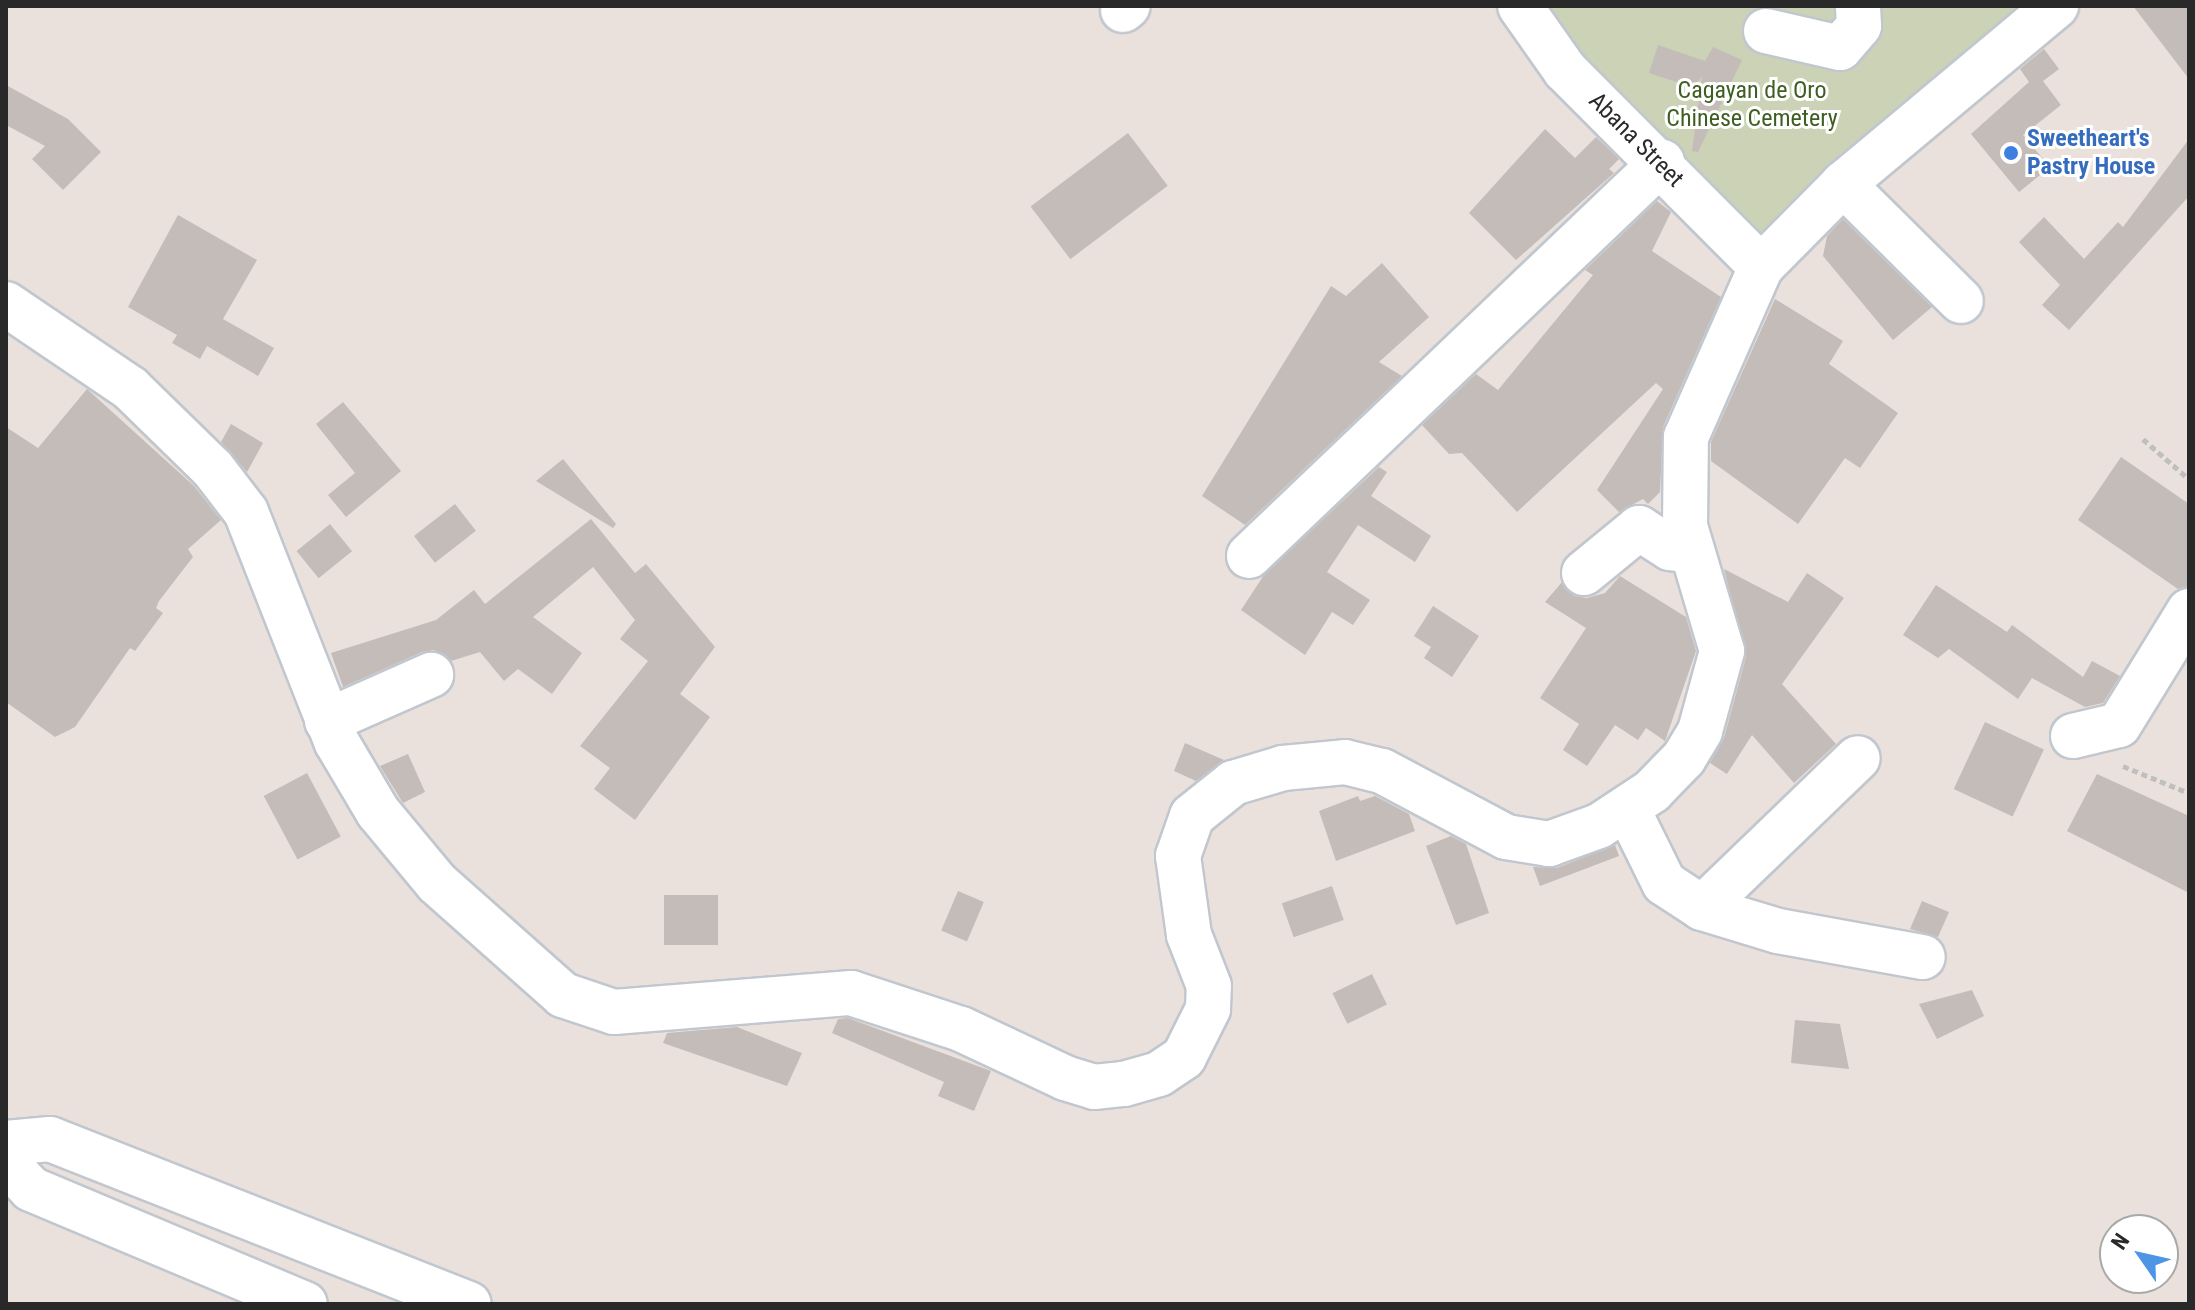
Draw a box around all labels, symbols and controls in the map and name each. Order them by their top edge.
park label: Cagayan de Oro Chinese Cemetery [1666,77,1838,133]
street label: Abana Street [1583,87,1689,193]
place label: Sweetheart's Pastry House [2027,125,2155,181]
marker: Sweetheart's Pastry House [2002,144,2020,162]
north arrow [2099,1214,2179,1294]
text: N [2106,1229,2134,1254]

